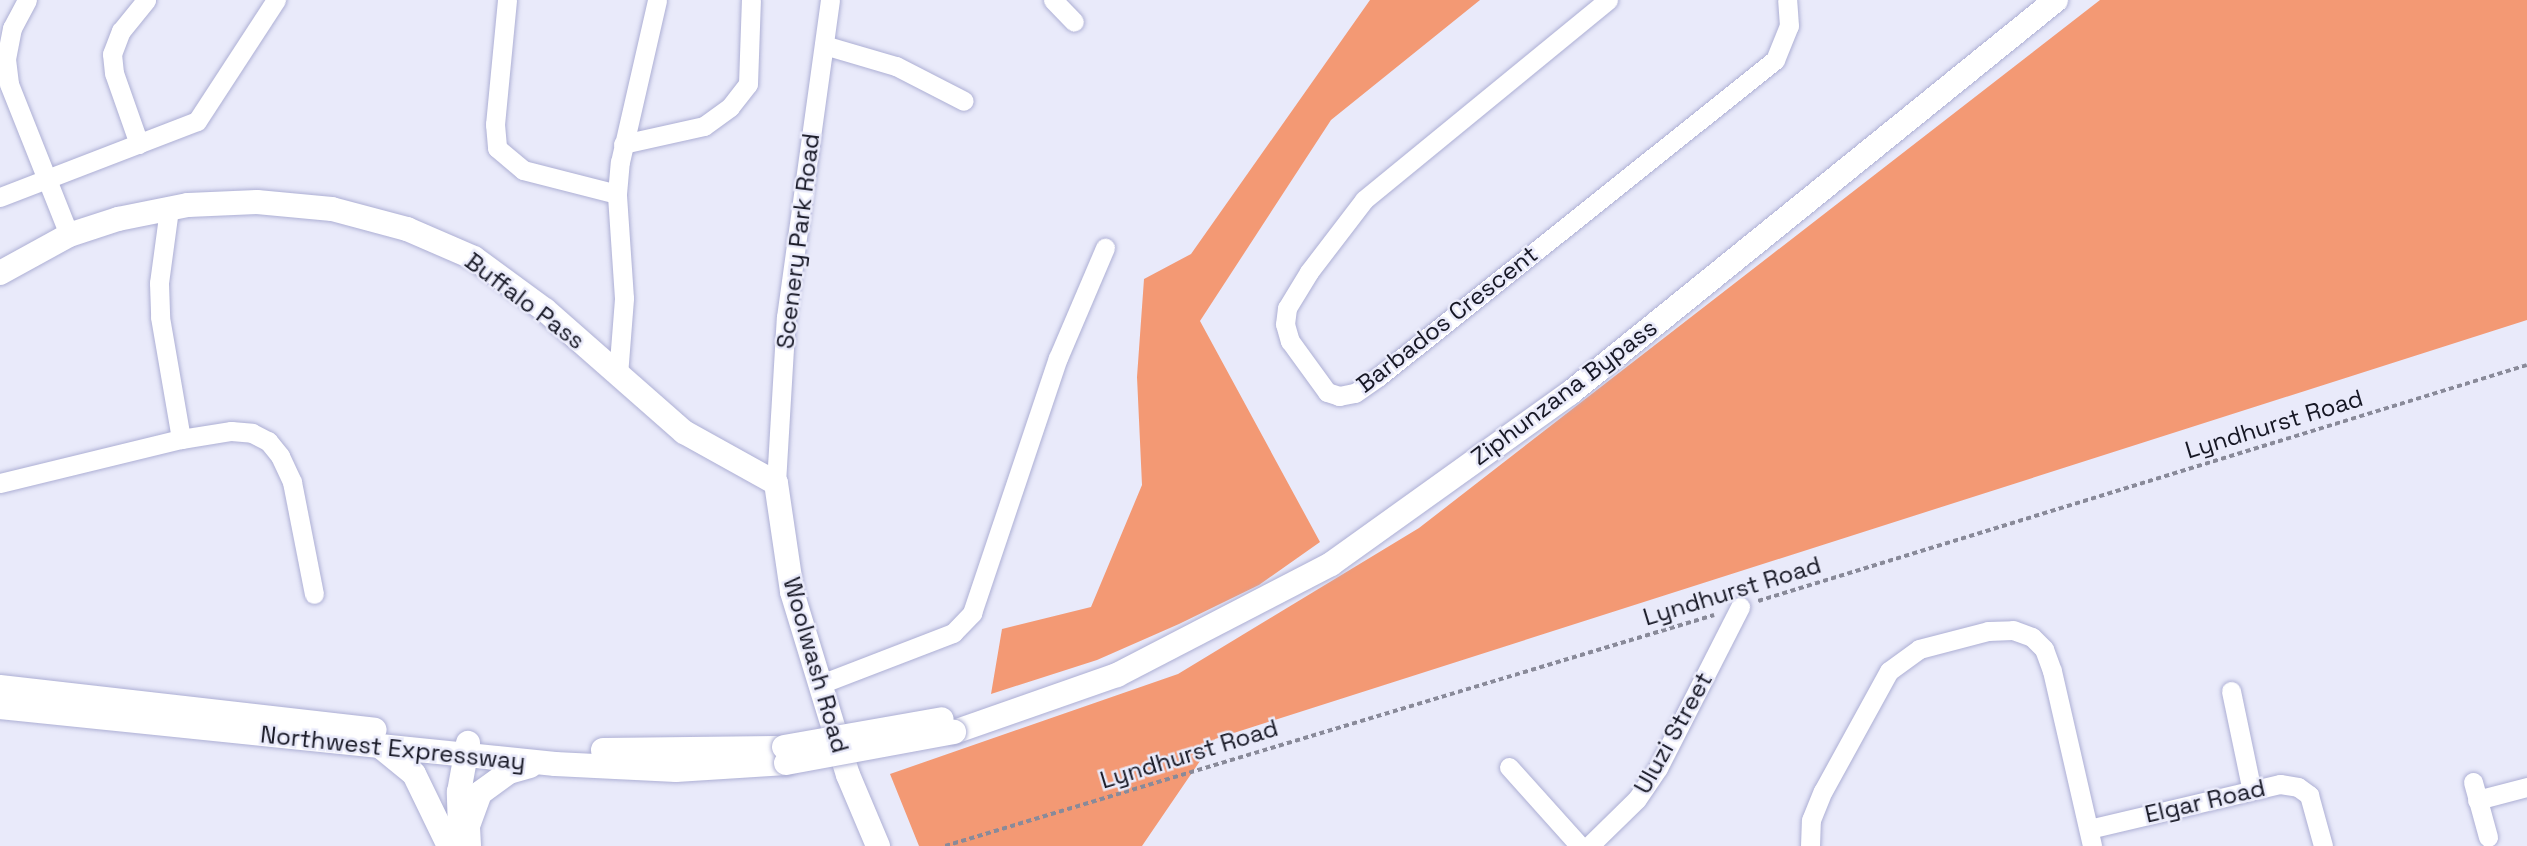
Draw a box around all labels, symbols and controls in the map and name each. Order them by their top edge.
street label: Scenery Park Road [770,132,826,350]
street label: Barbados Crescent [1351,239,1543,399]
street label: Buffalo Pass [459,247,591,355]
street label: Ziphunzana Bypass [1465,313,1663,471]
street label: Lyndhurst Road [2182,383,2366,465]
street label: Lyndhurst Road [1640,550,1824,632]
street label: Woolwash Road [777,574,855,756]
street label: Uluzi Street [1628,667,1718,799]
street label: Lyndhurst Road [1097,713,1281,795]
street label: Northwest Expressway [259,720,527,776]
street label: Elgar Road [2142,773,2268,829]

